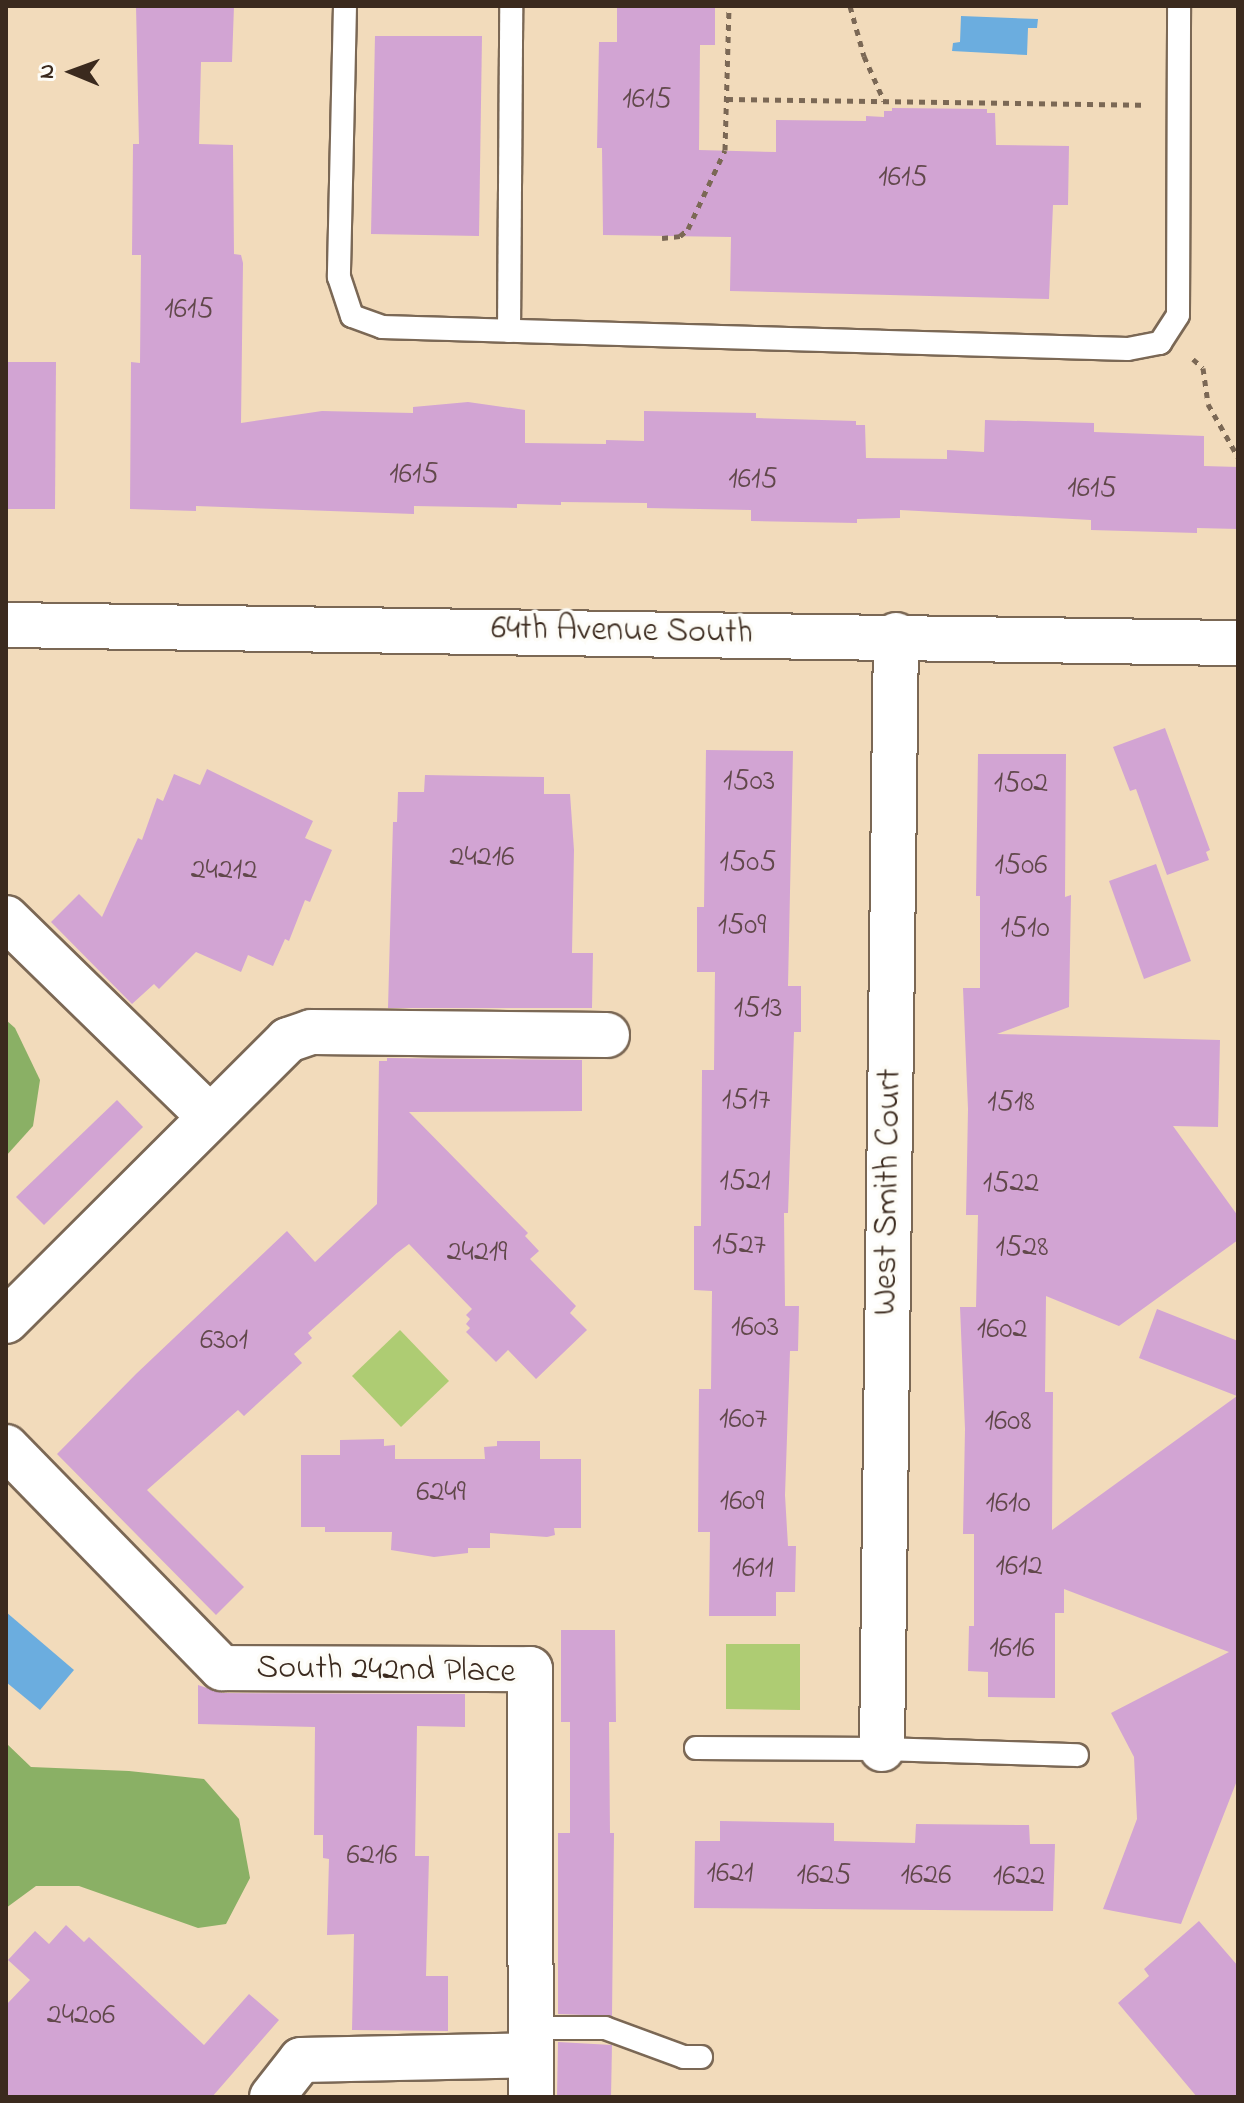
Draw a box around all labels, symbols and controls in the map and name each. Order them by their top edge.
north arrow [32,32,112,112]
text: N [32,64,64,79]
house number: 1615 [622,82,672,118]
house number: 1615 [878,160,928,196]
house number: 1615 [164,292,214,328]
house number: 1615 [389,457,439,493]
house number: 1615 [728,462,778,498]
house number: 1615 [1067,471,1117,507]
street label: 64th Avenue South [491,609,753,655]
house number: 1503 [723,764,775,800]
house number: 1502 [994,766,1048,802]
house number: 24216 [450,840,514,876]
house number: 1505 [720,845,776,881]
house number: 1506 [995,848,1047,884]
house number: 24212 [191,853,257,889]
house number: 1509 [718,908,766,944]
house number: 1510 [1000,911,1050,947]
house number: 1513 [734,991,782,1027]
street label: West Smith Court [866,1068,912,1316]
house number: 1517 [722,1083,770,1119]
house number: 1518 [987,1085,1035,1121]
house number: 1521 [719,1164,771,1200]
house number: 1522 [983,1166,1039,1202]
house number: 1527 [712,1228,766,1264]
house number: 1528 [996,1230,1048,1266]
house number: 24219 [447,1235,507,1271]
house number: 1603 [731,1310,779,1346]
house number: 1602 [977,1312,1027,1348]
house number: 6301 [200,1323,248,1359]
house number: 1607 [719,1402,767,1438]
house number: 1608 [985,1404,1031,1440]
house number: 6249 [416,1475,466,1511]
house number: 1609 [720,1484,764,1520]
house number: 1610 [985,1486,1031,1522]
house number: 1612 [995,1549,1043,1585]
house number: 1611 [732,1551,774,1587]
house number: 1616 [989,1631,1035,1667]
street label: South 242nd Place [256,1648,516,1694]
house number: 6216 [347,1838,397,1874]
house number: 1621 [706,1856,754,1892]
house number: 1625 [797,1858,851,1894]
house number: 1626 [901,1858,951,1894]
house number: 1622 [993,1859,1045,1895]
house number: 24206 [47,1998,115,2034]

